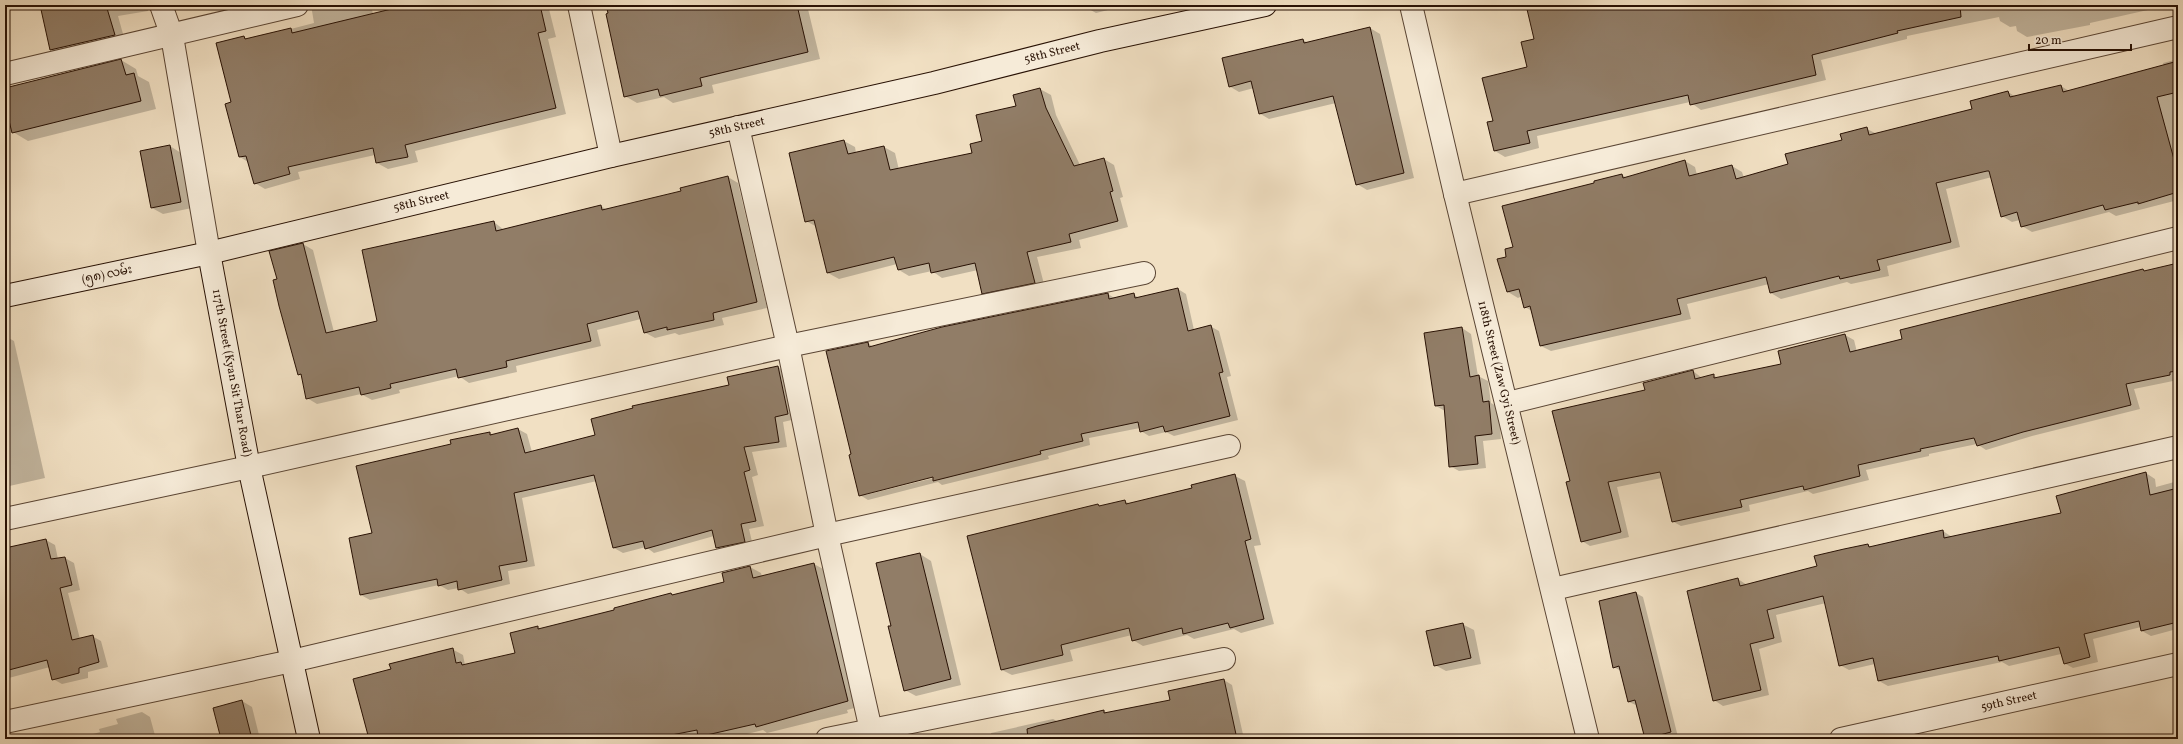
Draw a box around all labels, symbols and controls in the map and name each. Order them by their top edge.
scale bar [2029,26,2131,52]
text: 20 m [2035,33,2062,49]
street label: 58th Street [1022,38,1082,68]
street label: 58th Street [707,113,766,142]
street label: 58th Street [392,187,451,216]
street label: (၅၈) လမ်း [80,260,134,289]
street label: 117th Street (Kyan Sit Thar Road) [208,288,255,459]
street label: 118th Street (Zaw Gyi Street) [1473,299,1524,447]
street label: 59th Street [1979,688,2038,716]

